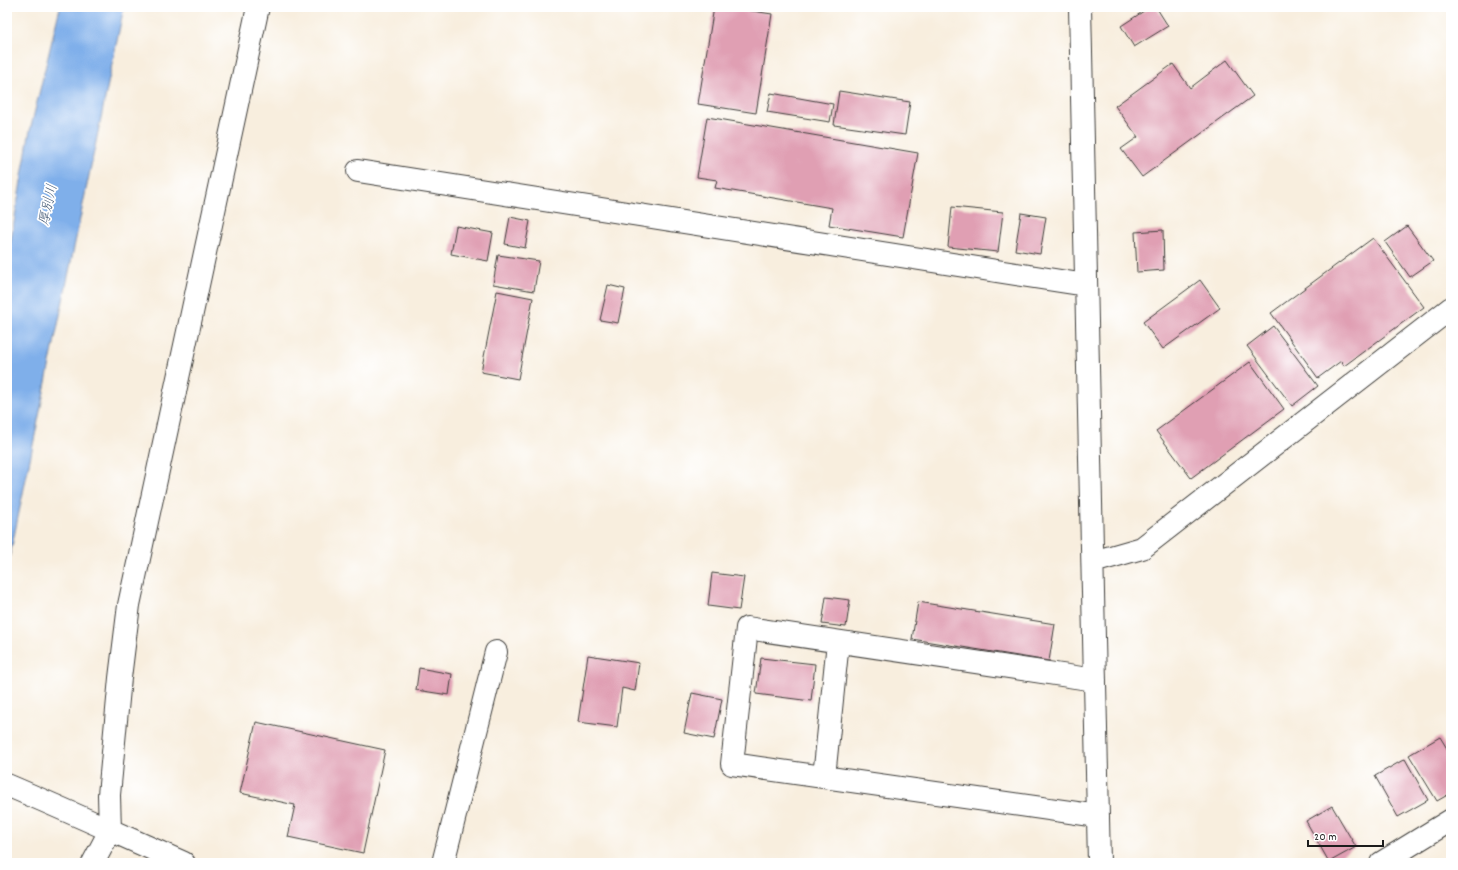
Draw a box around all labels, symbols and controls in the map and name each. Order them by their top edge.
water label: 厚別川 [35,182,63,228]
scale bar [1308,822,1383,848]
text: 20 m [1314,829,1337,846]

